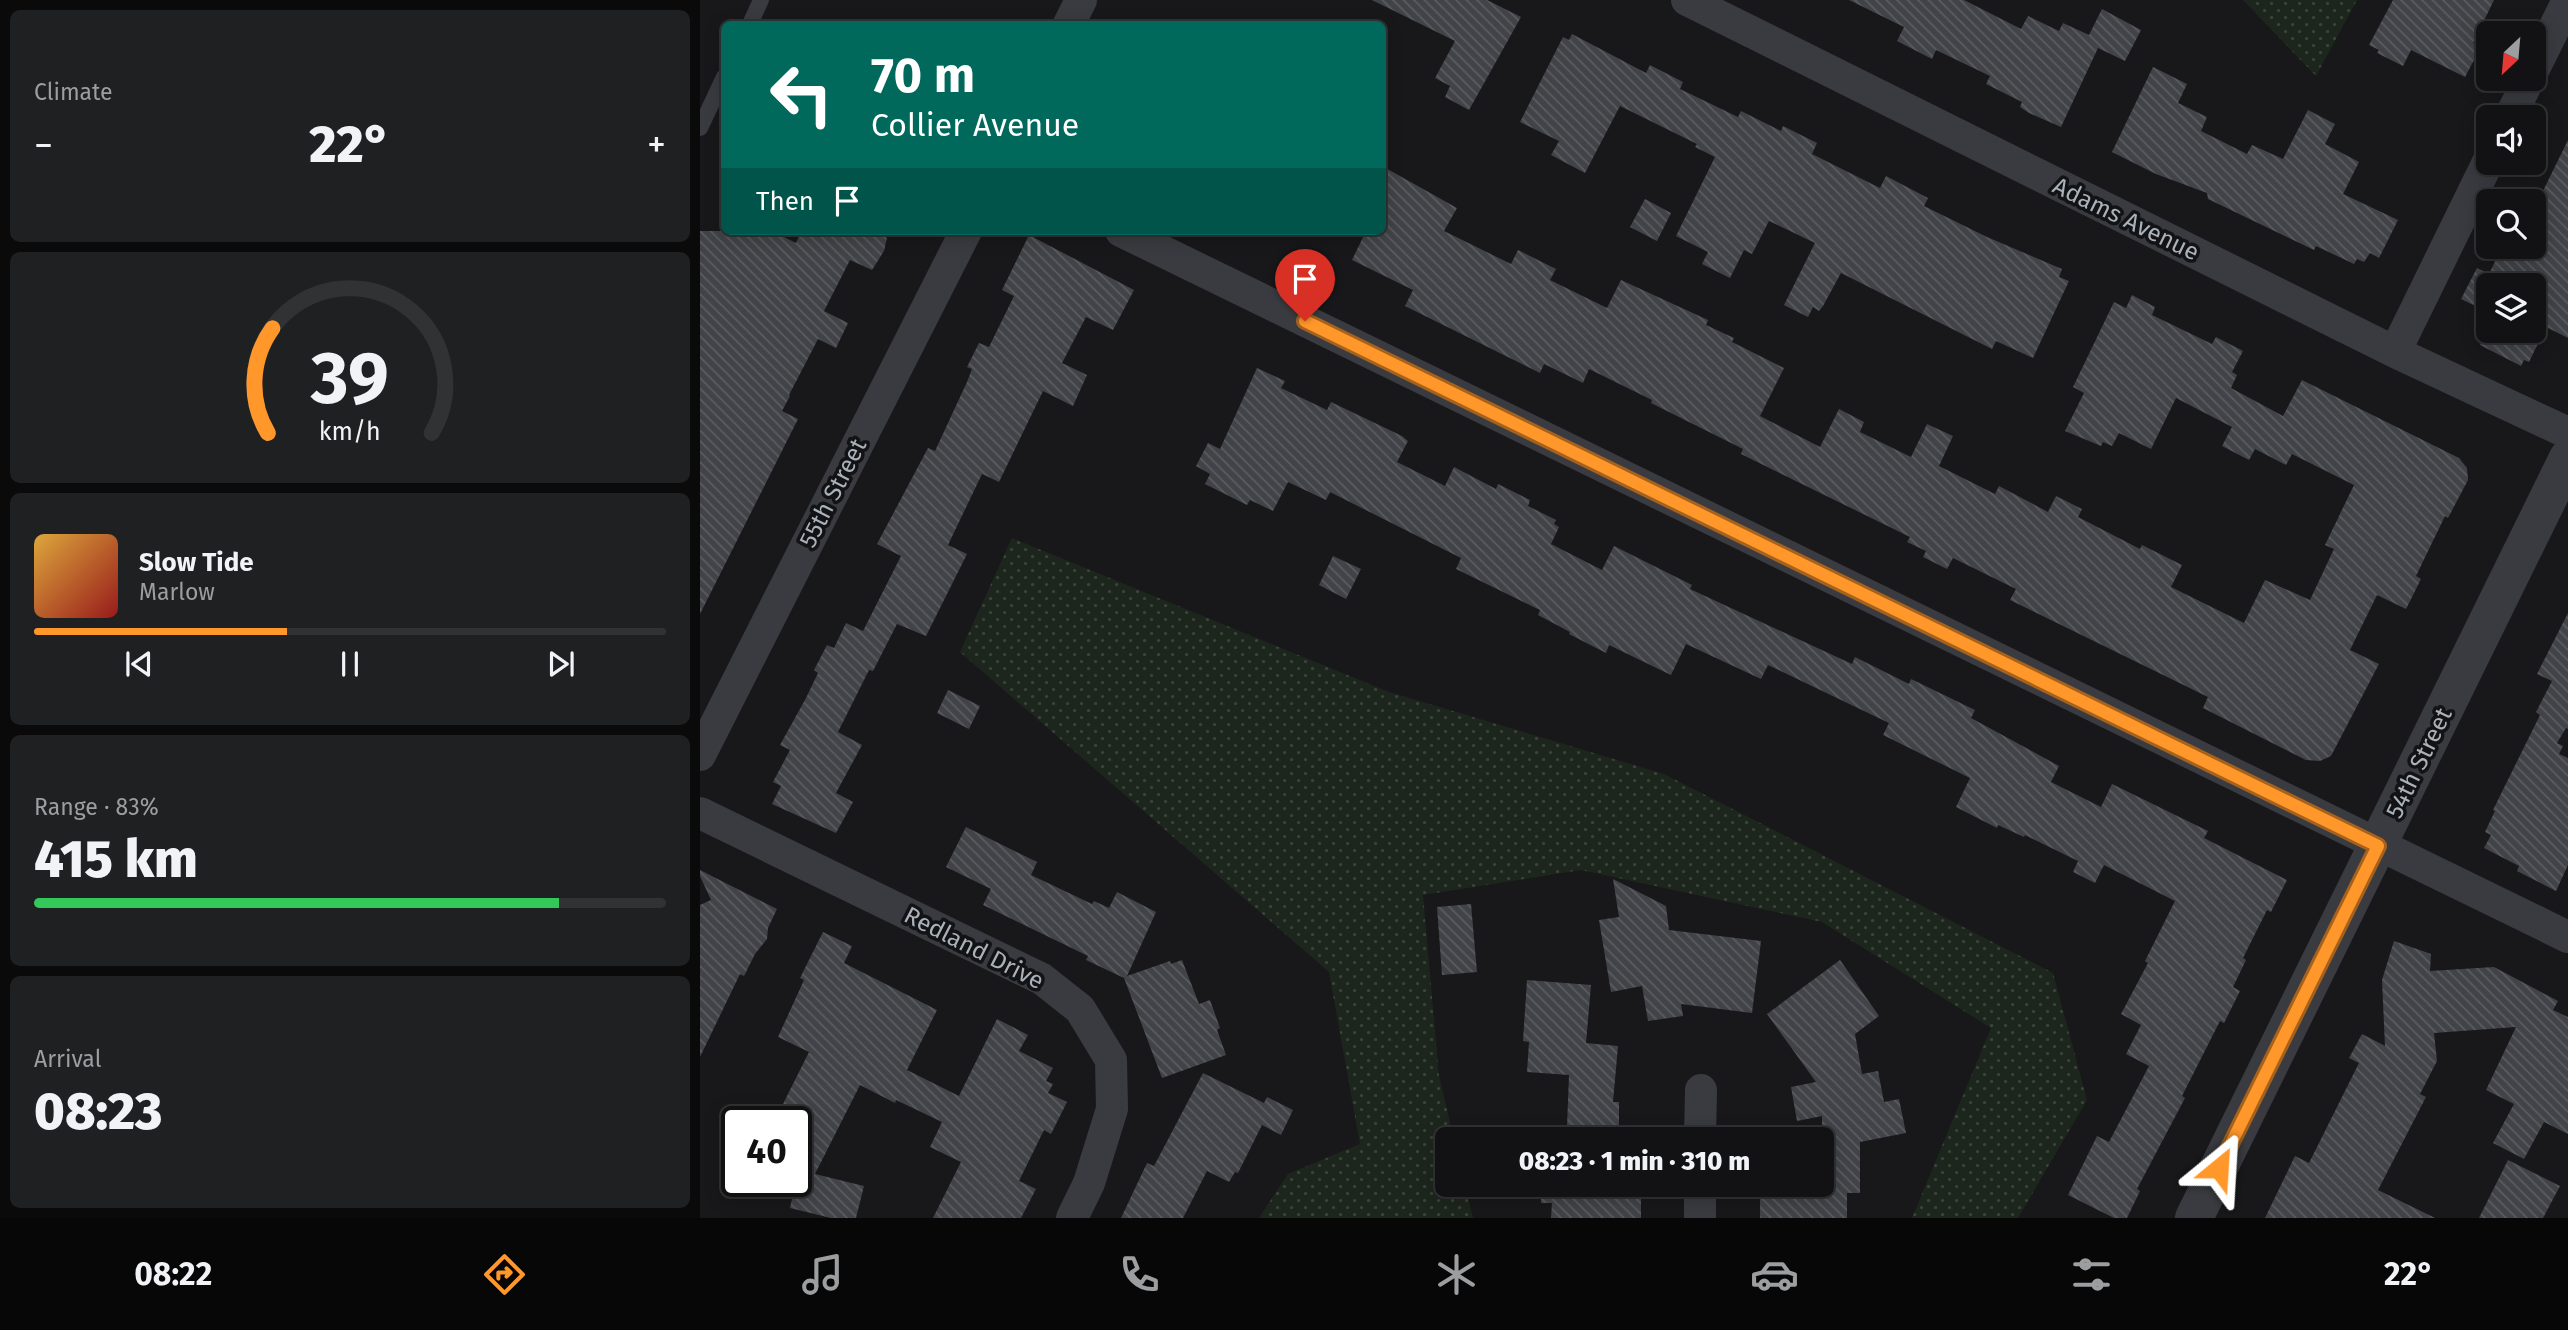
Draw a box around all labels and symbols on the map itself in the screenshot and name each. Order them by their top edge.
north arrow [2476,21,2546,91]
street label: Adams Avenue [2048,172,2204,266]
pin [1275,249,1335,321]
street label: 55th Street [794,434,872,552]
street label: 54th Street [2380,703,2458,823]
street label: Redland Drive [900,901,1048,995]
speed limit sign: 40 [721,1106,812,1197]
position arrow [2182,1131,2256,1205]

